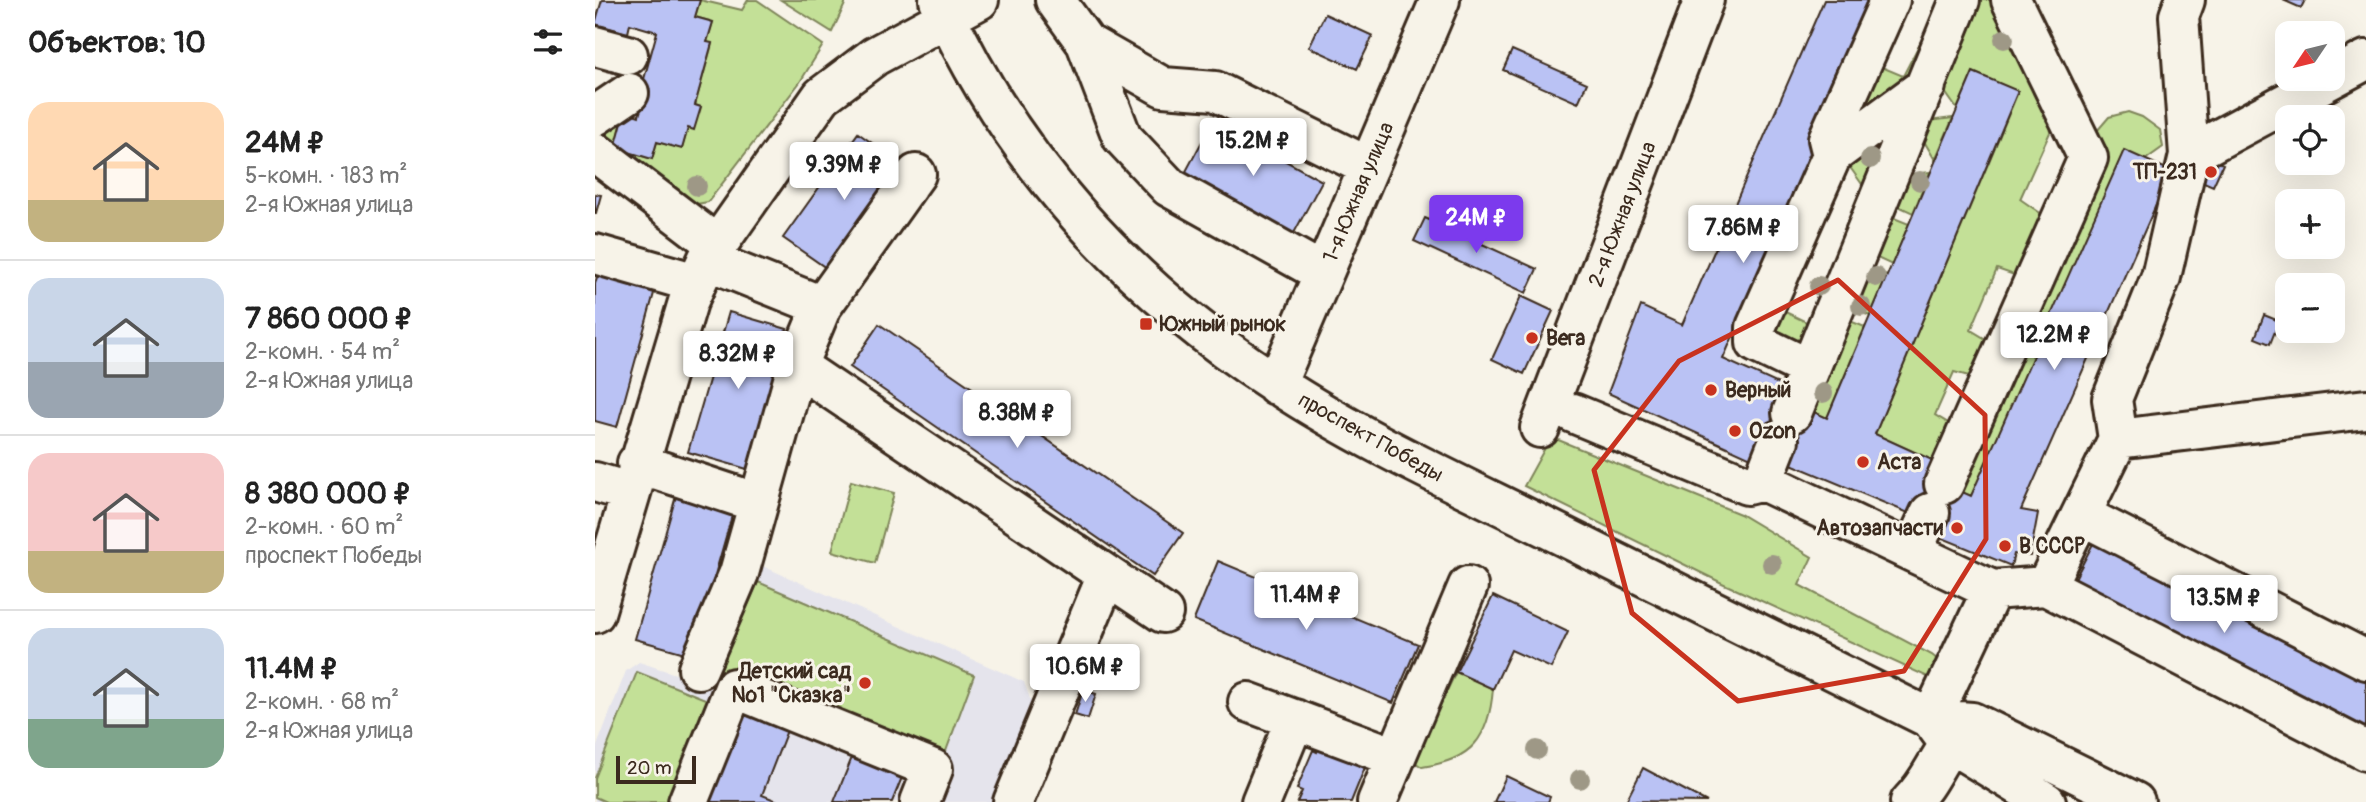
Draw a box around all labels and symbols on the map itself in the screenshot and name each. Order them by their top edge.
north arrow [2275,21,2345,91]
pin: 15.2M ₽ [1188,118,1318,178]
street label: 1-я Южная улица [1317,118,1400,267]
street label: 2-я Южная улица [1582,138,1663,291]
pin: 9.39M ₽ [779,142,909,202]
place label: ТП-231 [2132,159,2197,186]
marker: ТП-231 [2203,164,2219,180]
pin: 24M ₽ [1427,196,1525,255]
pin: 7.86M ₽ [1678,205,1808,265]
place label: Южный рынок [1159,311,1286,338]
pin: 12.2M ₽ [1989,312,2119,372]
marker: Южный рынок [1138,316,1154,332]
place label: Вега [1546,325,1585,352]
marker: Вега [1524,330,1540,346]
pin: 8.32M ₽ [673,332,803,391]
place label: Верный [1725,377,1791,404]
marker: Верный [1703,382,1719,398]
street label: проспект Победы [1293,386,1448,488]
pin: 8.38M ₽ [952,391,1082,450]
place label: Ozon [1749,418,1796,445]
marker: Ozon [1727,423,1743,439]
place label: Аста [1877,449,1921,476]
marker: Аста [1855,454,1871,470]
place label: Автозапчасти [1816,515,1944,542]
marker: Автозапчасти [1949,520,1965,536]
place label: В СССР [2019,533,2085,560]
marker: В СССР [1997,538,2013,554]
pin: 11.4M ₽ [1241,572,1371,632]
pin: 13.5M ₽ [2159,576,2289,635]
pin: 10.6M ₽ [1020,644,1150,704]
place label: Детский сад №1 "Сказка" [731,658,851,709]
marker: Детский сад №1 "Сказка" [857,675,873,691]
scale bar [616,753,697,785]

